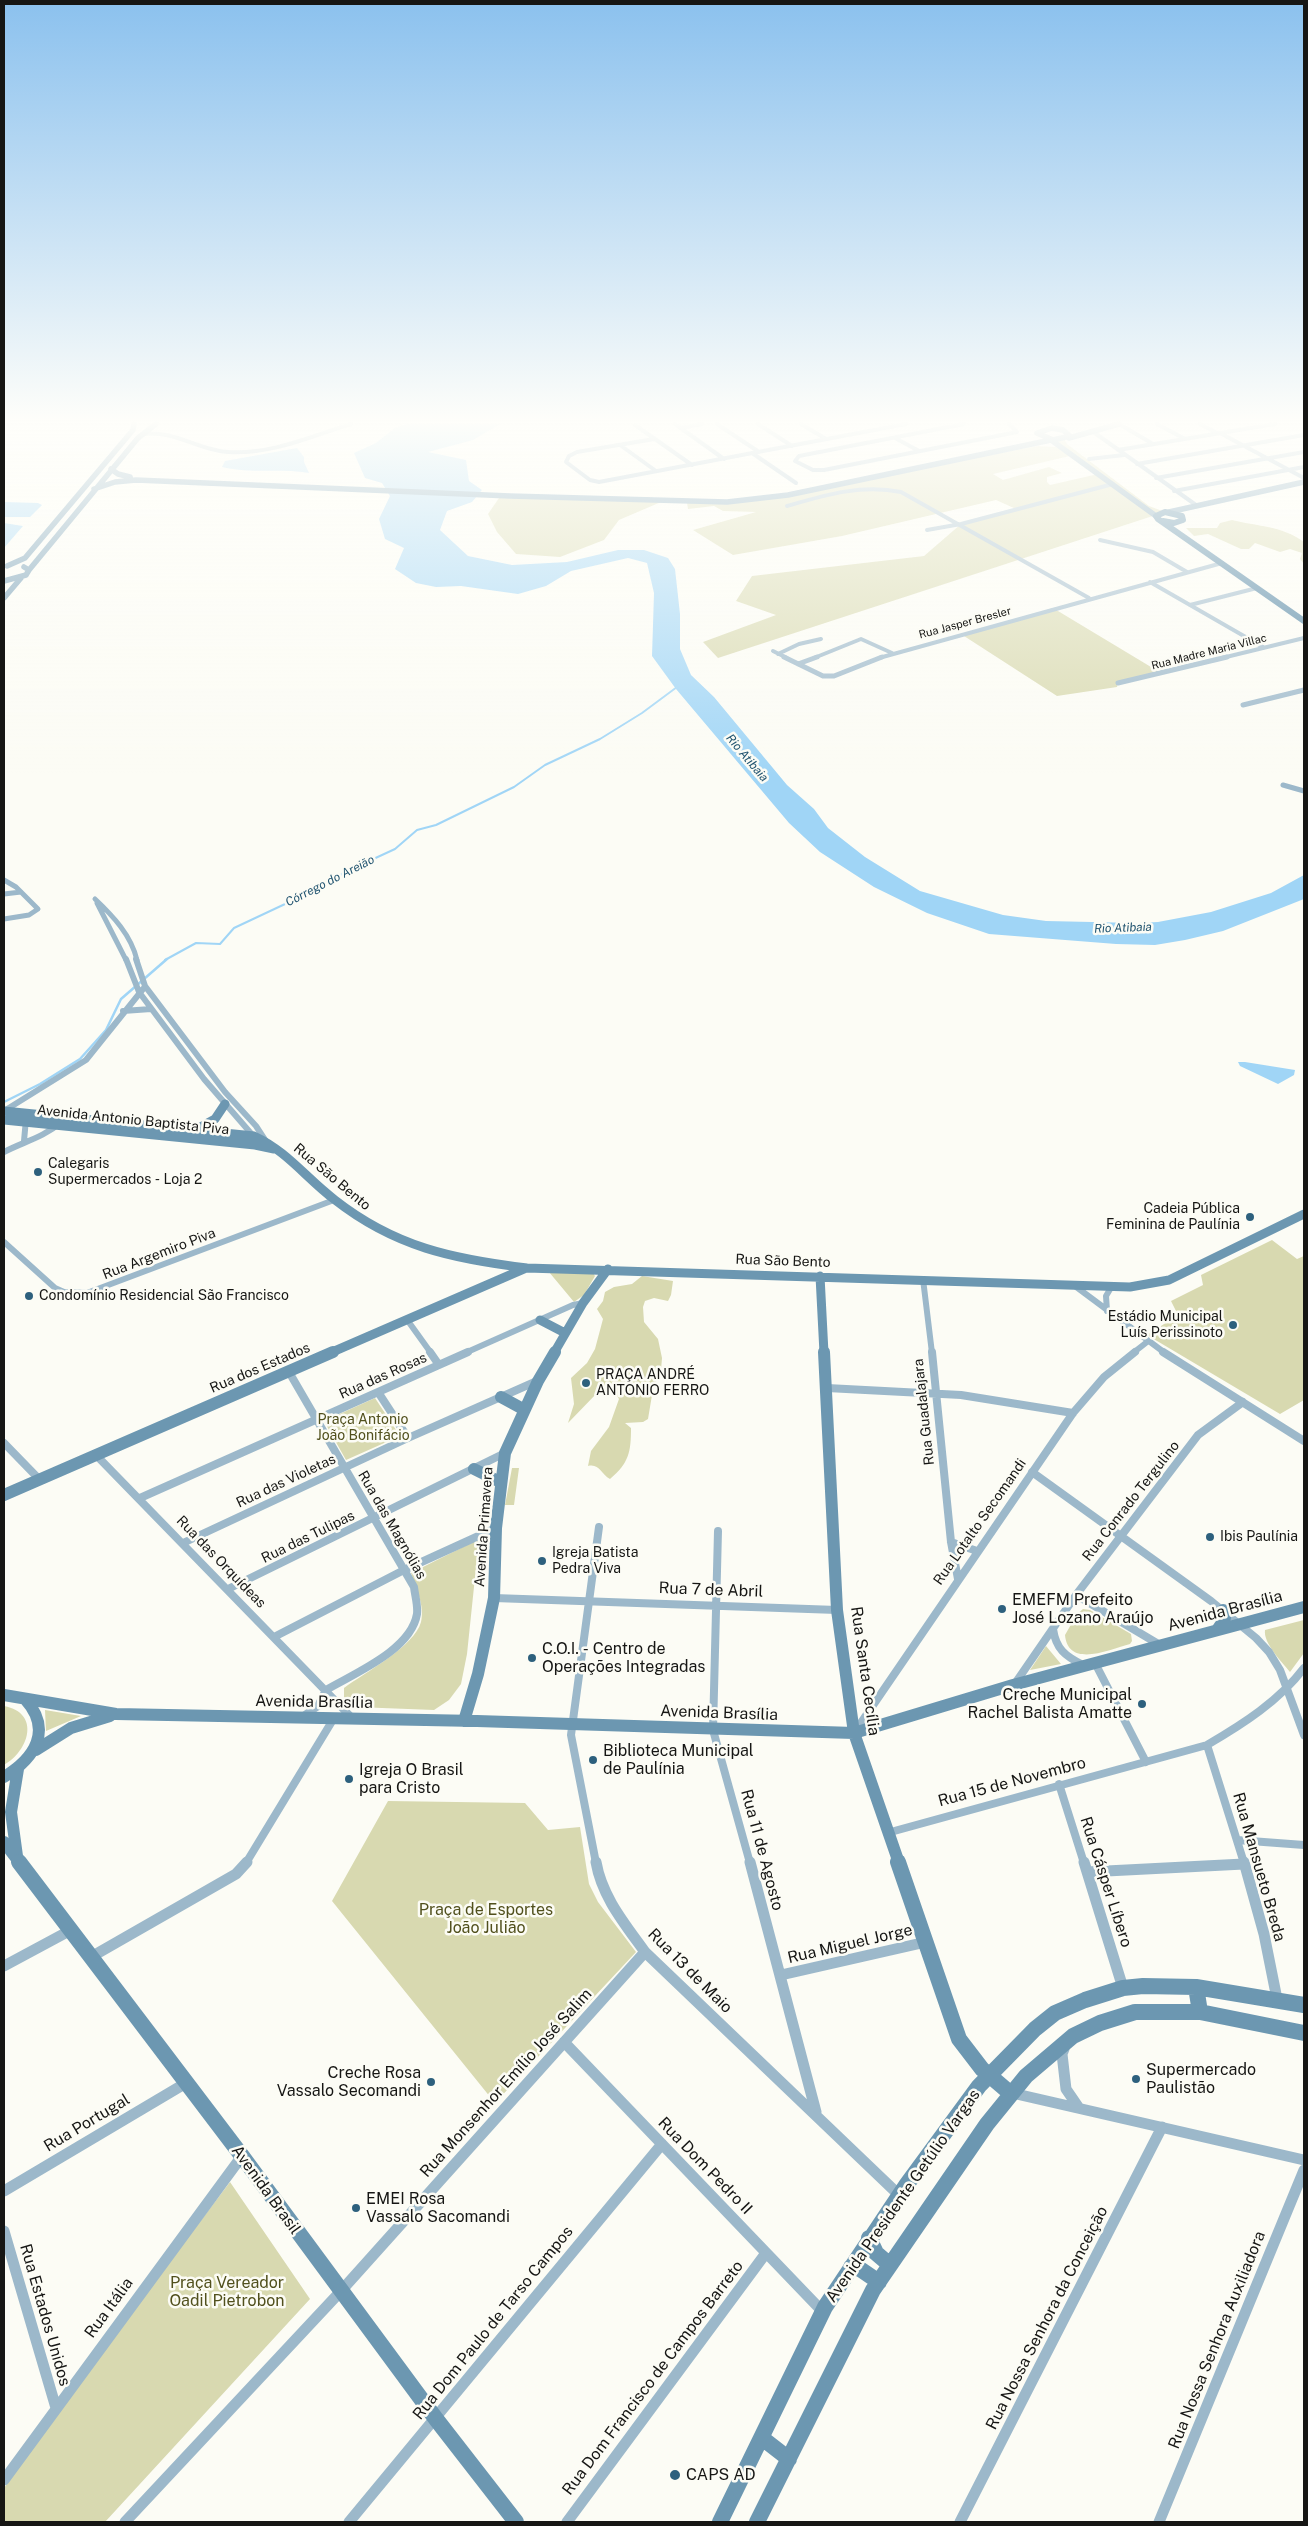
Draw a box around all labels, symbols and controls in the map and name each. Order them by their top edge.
street label: Rua Jasper Bresler [917,604,1013,642]
street label: Rua Madre Maria Villac [1150,631,1268,673]
water label: Rio Atibaia [723,731,771,785]
water label: Córrego do Areião [283,852,377,910]
water label: Rio Atibaia [1094,920,1152,936]
street label: Avenida Antonio Baptista Piva [36,1102,230,1138]
street label: Rua São Bento [290,1140,374,1214]
place label: Calegaris Supermercados - Loja 2 [48,1156,202,1188]
marker: Calegaris Supermercados - Loja 2 [32,1166,44,1178]
place label: Cadeia Pública Feminina de Paulínia [1106,1201,1240,1234]
marker: Cadeia Pública Feminina de Paulínia [1244,1211,1256,1223]
street label: Rua Argemiro Piva [100,1225,218,1283]
street label: Rua São Bento [735,1251,831,1271]
place label: Condomínio Residencial São Francisco [39,1288,289,1304]
marker: Condomínio Residencial São Francisco [23,1290,35,1302]
place label: Estádio Municipal Luís Perissinoto [1108,1309,1223,1341]
marker: Estádio Municipal Luís Perissinoto [1227,1319,1239,1331]
street label: Rua dos Estados [207,1339,313,1397]
street label: Rua das Rosas [337,1349,429,1403]
street label: Rua Guadalajara [910,1358,938,1466]
place label: PRAÇA ANDRÉ ANTONIO FERRO [596,1367,709,1400]
marker: PRAÇA ANDRÉ ANTONIO FERRO [580,1377,592,1389]
park label: Praça Antonio João Bonifácio [316,1412,410,1444]
street label: Rua Conrado Tergulino [1079,1438,1183,1564]
street label: Rua das Violetas [234,1451,338,1511]
street label: Rua Lotalto Secomandi [930,1456,1030,1588]
street label: Avenida Primavera [471,1466,497,1588]
street label: Rua das Magnólias [354,1468,430,1582]
street label: Rua das Tulipas [259,1507,357,1567]
street label: Rua das Orquídeas [173,1512,269,1612]
place label: Ibis Paulínia [1220,1529,1298,1545]
marker: Ibis Paulínia [1204,1531,1216,1543]
place label: Igreja Batista Pedra Viva [552,1545,638,1578]
marker: Igreja Batista Pedra Viva [536,1555,548,1567]
street label: Rua 7 de Abril [658,1579,764,1601]
street label: Avenida Brasília [1166,1586,1284,1636]
place label: EMEFM Prefeito José Lozano Araújo [1012,1590,1154,1628]
marker: EMEFM Prefeito José Lozano Araújo [996,1603,1008,1615]
street label: Rua Santa Cecília [846,1605,884,1737]
place label: C.O.I. - Centro de Operações Integradas [542,1639,705,1677]
marker: C.O.I. - Centro de Operações Integradas [526,1652,538,1664]
place label: Creche Municipal Rachel Balista Amatte [968,1685,1132,1723]
street label: Avenida Brasília [255,1691,373,1713]
marker: Creche Municipal Rachel Balista Amatte [1136,1698,1148,1710]
street label: Avenida Brasília [660,1701,778,1725]
place label: Biblioteca Municipal de Paulínia [603,1741,754,1779]
street label: Rua 15 de Novembro [936,1753,1088,1811]
marker: Biblioteca Municipal de Paulínia [587,1754,599,1766]
place label: Igreja O Brasil para Cristo [359,1760,464,1798]
marker: Igreja O Brasil para Cristo [343,1773,355,1785]
street label: Rua 11 de Agosto [737,1787,787,1913]
street label: Rua Mansueto Breda [1229,1790,1289,1944]
street label: Rua Cásper Líbero [1076,1814,1136,1950]
park label: Praça de Esportes João Julião [419,1900,553,1938]
street label: Rua Miguel Jorge [786,1920,914,1968]
street label: Rua 13 de Maio [644,1925,736,2017]
street label: Rua Monsenhor Emílio José Salim [416,1985,596,2181]
place label: Supermercado Paulistão [1146,2060,1256,2098]
place label: Creche Rosa Vassalo Secomandi [277,2063,421,2101]
marker: Supermercado Paulistão [1130,2073,1142,2085]
marker: Creche Rosa Vassalo Secomandi [425,2076,437,2088]
street label: Avenida Presidente Getúlio Vargas [822,2086,984,2306]
street label: Rua Portugal [41,2090,133,2156]
street label: Rua Dom Pedro II [654,2113,756,2219]
street label: Avenida Brasil [227,2142,305,2238]
place label: EMEI Rosa Vassalo Sacomandi [366,2189,510,2227]
marker: EMEI Rosa Vassalo Sacomandi [350,2202,362,2214]
street label: Rua Nossa Senhora da Conceição [982,2203,1112,2433]
street label: Rua Dom Paulo de Tarso Campos [409,2222,577,2424]
street label: Rua Nossa Senhora Auxiliadora [1164,2228,1270,2452]
street label: Rua Estados Unidos [16,2242,74,2388]
street label: Rua Dom Francisco de Campos Barreto [558,2257,748,2499]
park label: Praça Vereador Oadil Pietrobon [170,2273,284,2311]
street label: Rua Itália [81,2274,137,2342]
place label: CAPS AD [686,2465,756,2485]
marker: CAPS AD [668,2468,682,2482]

